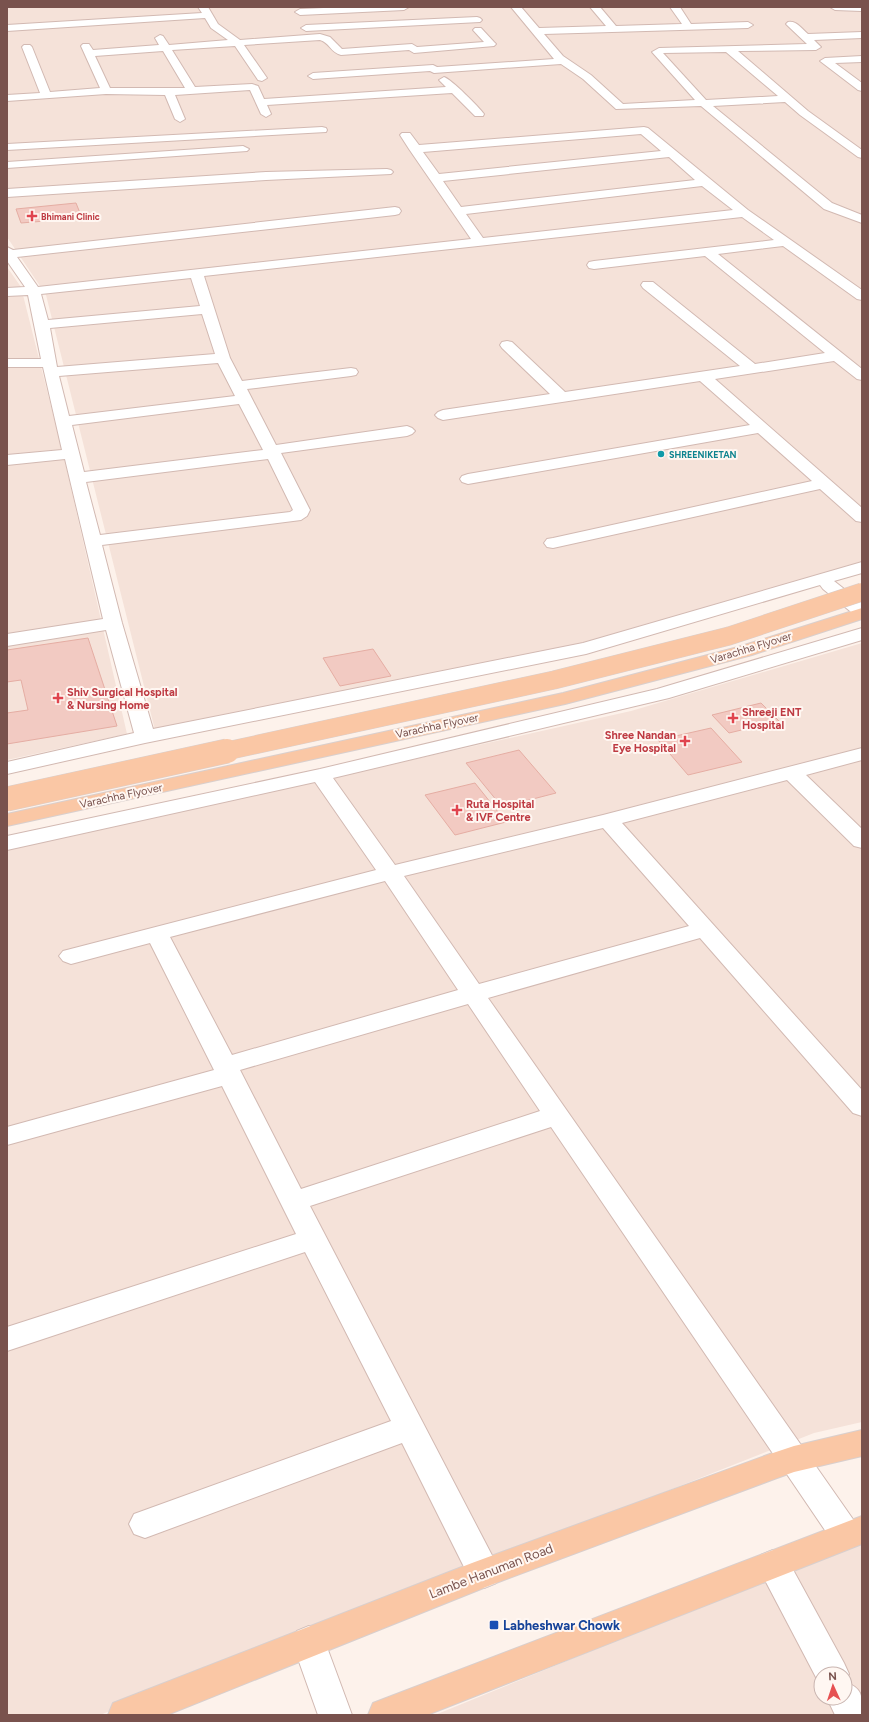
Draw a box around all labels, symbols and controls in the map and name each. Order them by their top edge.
marker: Bhimani Clinic [26,210,38,222]
place label: Bhimani Clinic [41,211,100,222]
marker: SHREENIKETAN [656,449,666,459]
place label: SHREENIKETAN [669,449,737,460]
street label: Varachha Flyover [709,629,793,667]
place label: Shiv Surgical Hospital & Nursing Home [67,686,178,712]
marker: Shiv Surgical Hospital & Nursing Home [52,692,64,704]
place label: Shreeji ENT Hospital [742,706,802,732]
street label: Varachha Flyover [394,711,480,741]
marker: Shreeji ENT Hospital [727,712,739,724]
place label: Shree Nandan Eye Hospital [605,729,676,755]
marker: Shree Nandan Eye Hospital [679,735,691,747]
street label: Varachha Flyover [78,781,164,811]
place label: Ruta Hospital & IVF Centre [466,798,535,824]
marker: Ruta Hospital & IVF Centre [451,804,463,816]
street label: Lambe Hanuman Road [427,1540,555,1602]
place label: Labheshwar Chowk [503,1618,620,1633]
marker: Labheshwar Chowk [488,1619,500,1631]
north arrow [813,1666,853,1706]
text: N [828,1670,837,1683]

